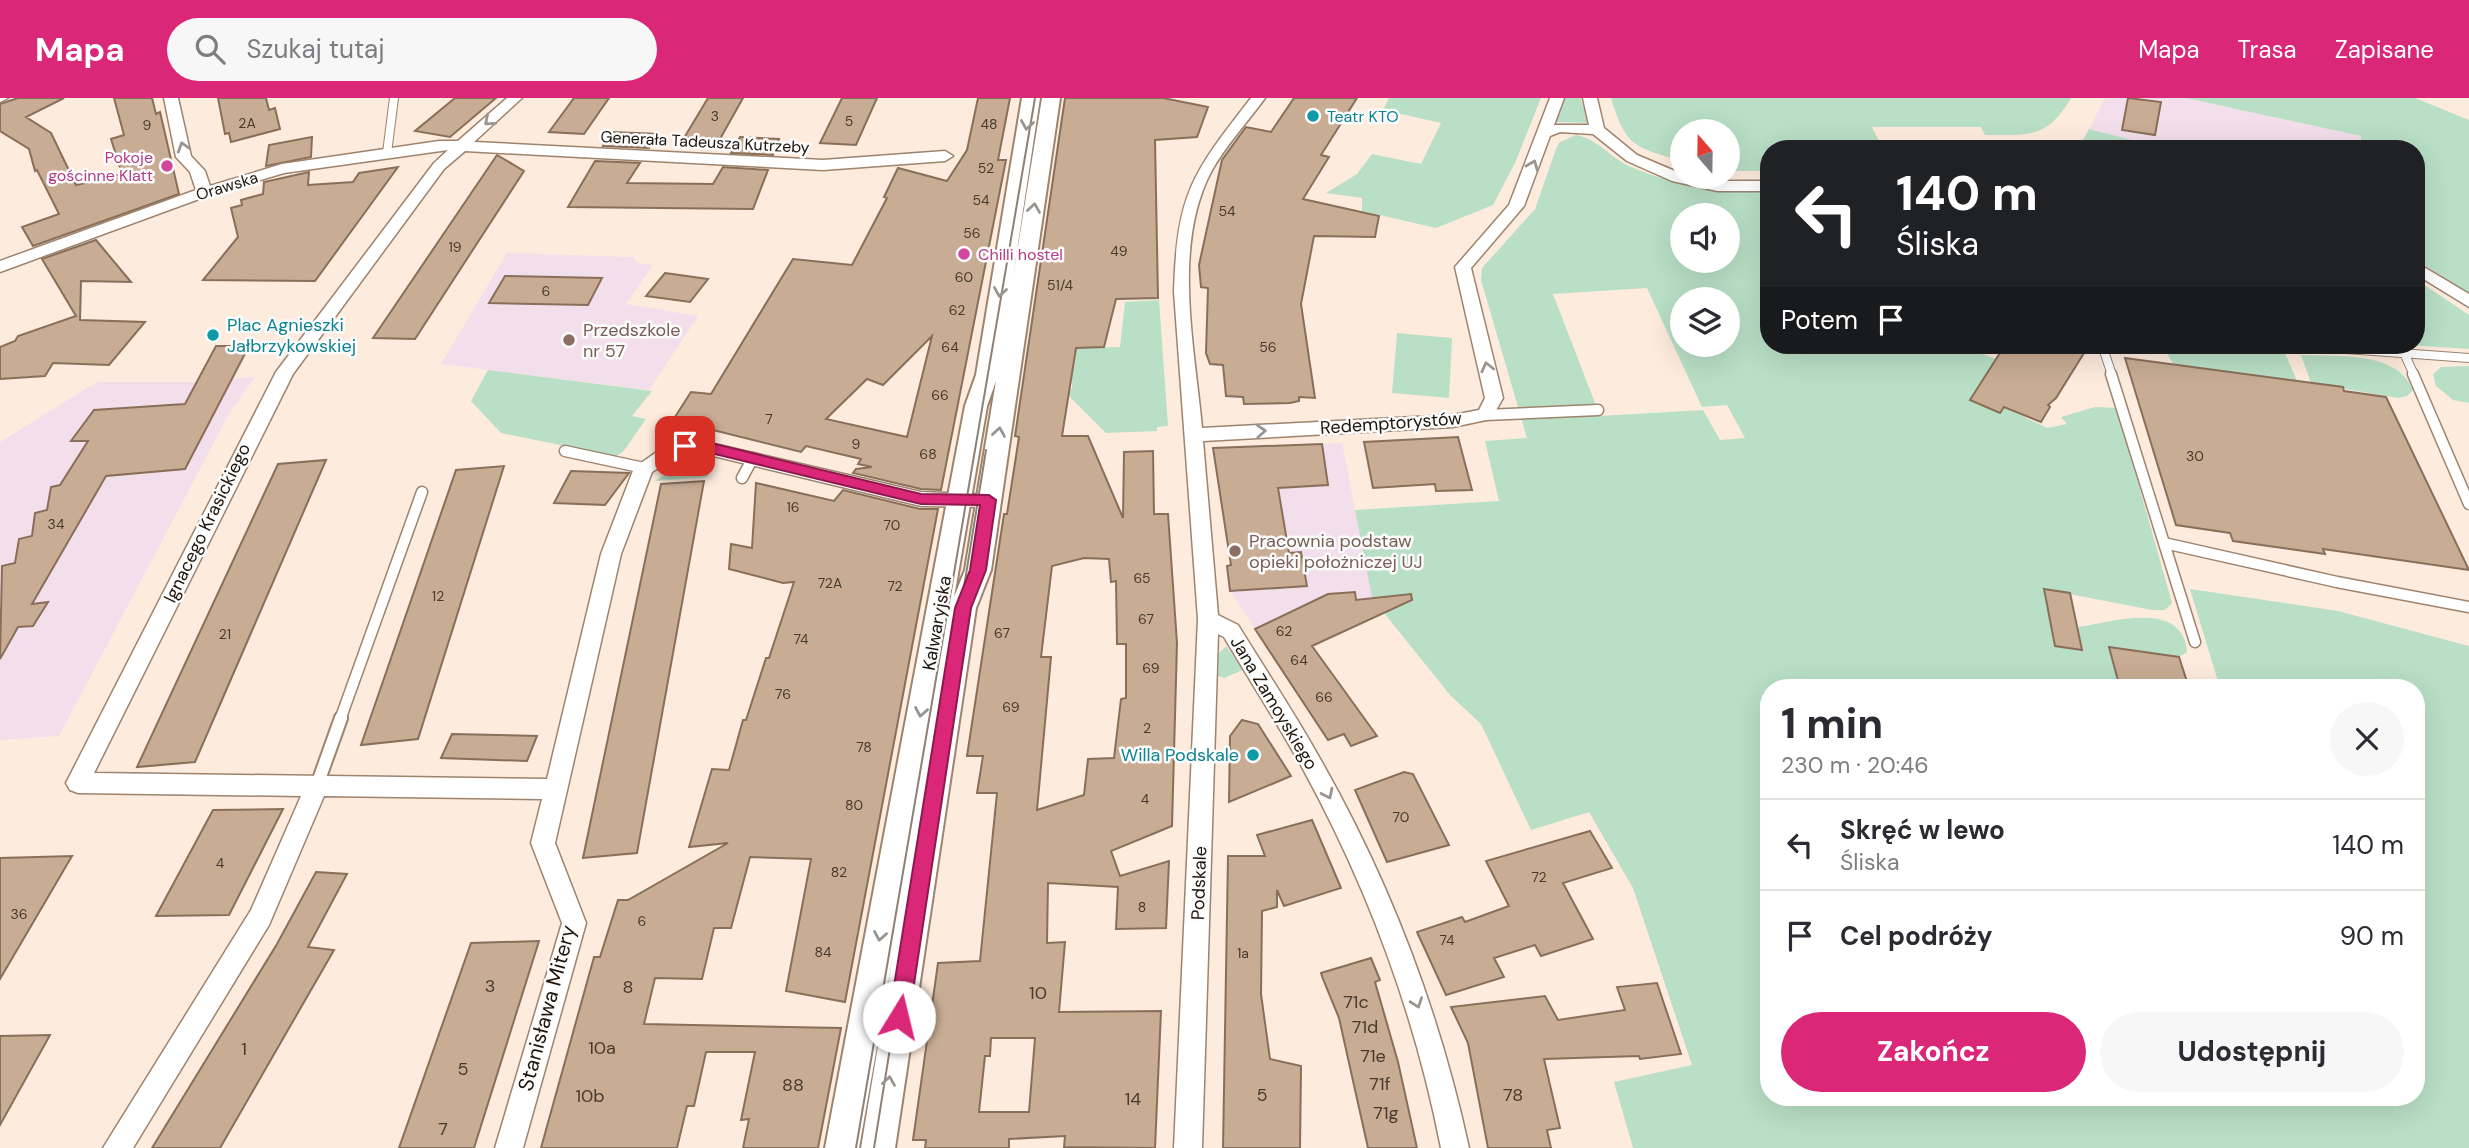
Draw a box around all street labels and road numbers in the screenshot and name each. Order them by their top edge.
street label: Generała Tadeusza Kutrzeby [600,126,810,158]
street label: Orawska [193,167,261,205]
street label: Redemptorystów [1319,406,1463,440]
street label: Ignacego Krasickiego [158,439,256,607]
street label: Kalwaryjska [917,574,957,672]
street label: Jana Zamoyskiego [1225,632,1323,774]
street label: Podskale [1186,846,1212,920]
street label: Stanisława Mitery [511,922,583,1094]

